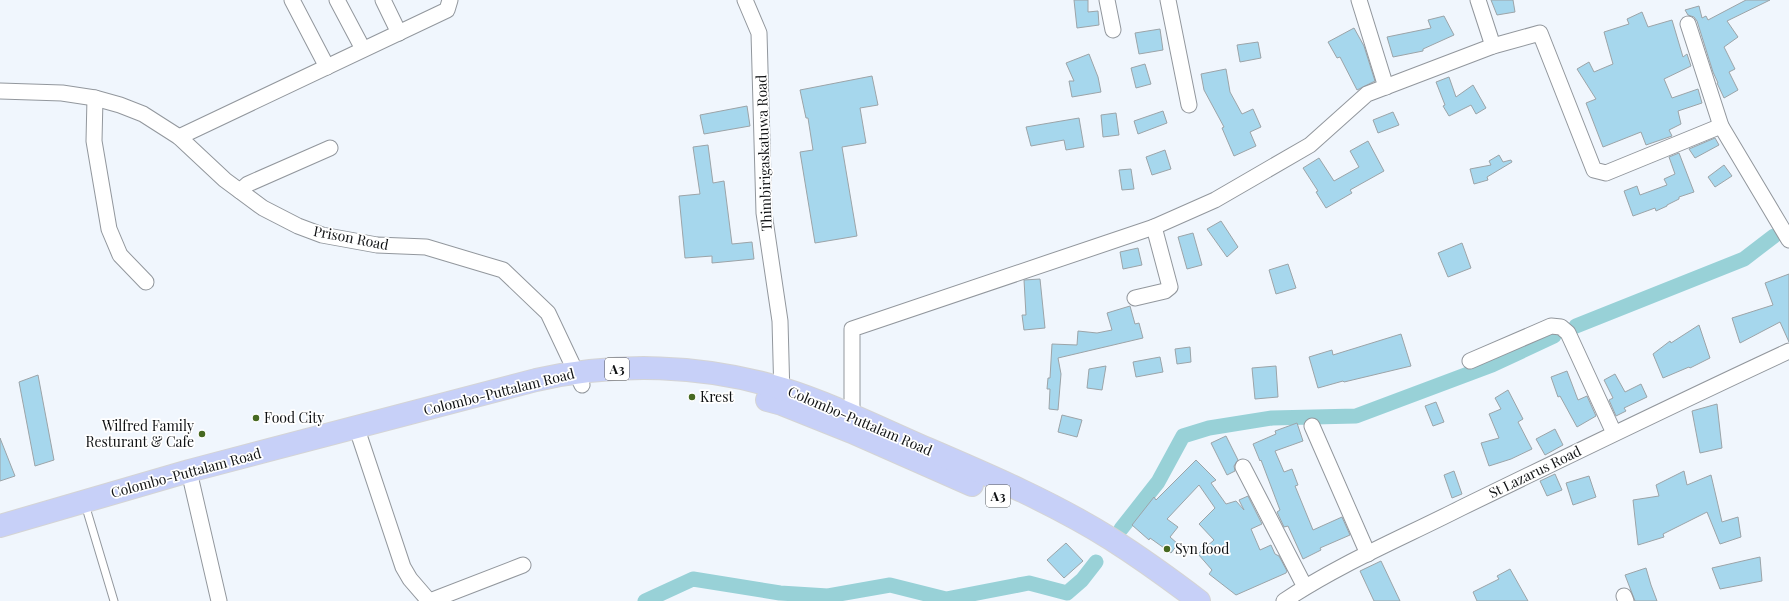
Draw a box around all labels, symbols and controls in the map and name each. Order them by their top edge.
street label: Thimbirigaskatuwa Road [751,74,776,232]
street label: Prison Road [312,221,390,254]
road number: A3 [605,358,629,380]
street label: Colombo-Puttalam Road [421,364,576,419]
street label: Colombo-Puttalam Road [785,381,935,460]
place label: Krest [700,387,734,406]
marker: Krest [687,392,697,402]
place label: Food City [264,408,324,427]
marker: Food City [251,413,261,423]
place label: Wilfred Family Resturant & Cafe [85,416,194,451]
marker: Wilfred Family Resturant & Cafe [197,429,207,439]
street label: St Lazarus Road [1485,441,1584,502]
street label: Colombo-Puttalam Road [109,443,263,502]
road number: A3 [986,485,1010,507]
place label: Syn food [1175,539,1229,558]
marker: Syn food [1162,544,1172,554]

